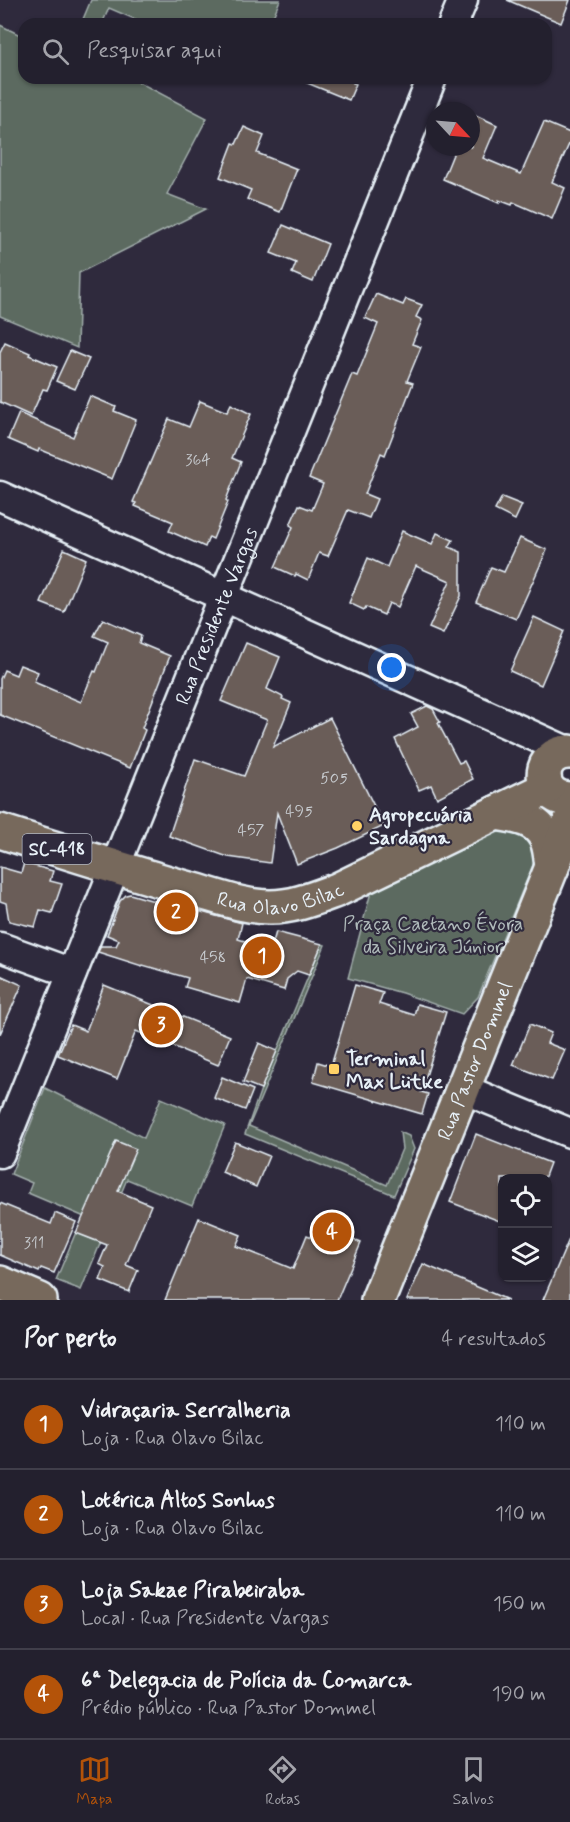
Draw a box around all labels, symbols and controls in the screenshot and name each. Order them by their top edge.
search box [18,18,552,84]
icon: search [39,35,72,68]
text: Pesquisar aqui [87,37,222,65]
north arrow [426,102,480,156]
house number: 364 [185,450,211,471]
street label: Rua Presidente Vargas [170,523,265,709]
your location [377,653,406,682]
house number: 505 [320,768,348,789]
house number: 495 [285,801,313,822]
place label: Agropecuária Sardagna [369,802,473,852]
marker: Agropecuária Sardagna [350,819,364,833]
house number: 457 [238,820,264,841]
road number: SC-418 [22,834,92,864]
street label: Rua Olavo Bilac [213,877,349,922]
pin: 2 [156,890,195,934]
park label: Praça Caetano Évora da Silveira Júnior [343,911,523,961]
pin: 1 [242,934,282,978]
house number: 458 [200,947,226,968]
street label: Rua Pastor Dommel [432,978,520,1144]
pin: 3 [142,1002,180,1048]
place label: Terminal Max Lütke [346,1046,443,1096]
marker: Terminal Max Lütke [327,1062,341,1076]
map controls [498,1174,552,1282]
button: locate [498,1174,552,1228]
pin: 4 [312,1210,352,1254]
button: layers [498,1228,552,1282]
house number: 311 [24,1233,44,1254]
text: Por perto [24,1322,117,1356]
text: 4 resultados [442,1326,546,1353]
text: Vidraçaria Serralheria [81,1397,291,1425]
text: 1 [39,1411,48,1438]
text: 110 m [495,1411,546,1438]
text: Loja · Rua Olavo Bilac [81,1425,264,1452]
text: Lotérica Altos Sonhos [81,1487,275,1515]
text: 2 [39,1501,48,1528]
text: 110 m [495,1501,546,1528]
text: Loja · Rua Olavo Bilac [81,1515,264,1542]
text: Loja Sakae Pirabeiraba [81,1577,304,1605]
text: 3 [39,1591,48,1618]
text: 150 m [493,1591,546,1618]
text: Local · Rua Presidente Vargas [81,1605,329,1632]
text: 6ª Delegacia de Polícia da Comarca [81,1667,411,1695]
text: 4 [38,1681,49,1708]
text: 190 m [492,1681,546,1708]
text: Prédio público · Rua Pastor Dommel [81,1695,376,1722]
tab: Mapa [76,1753,113,1810]
tab: Rotas [265,1753,300,1810]
tab: Salvos [453,1753,494,1810]

